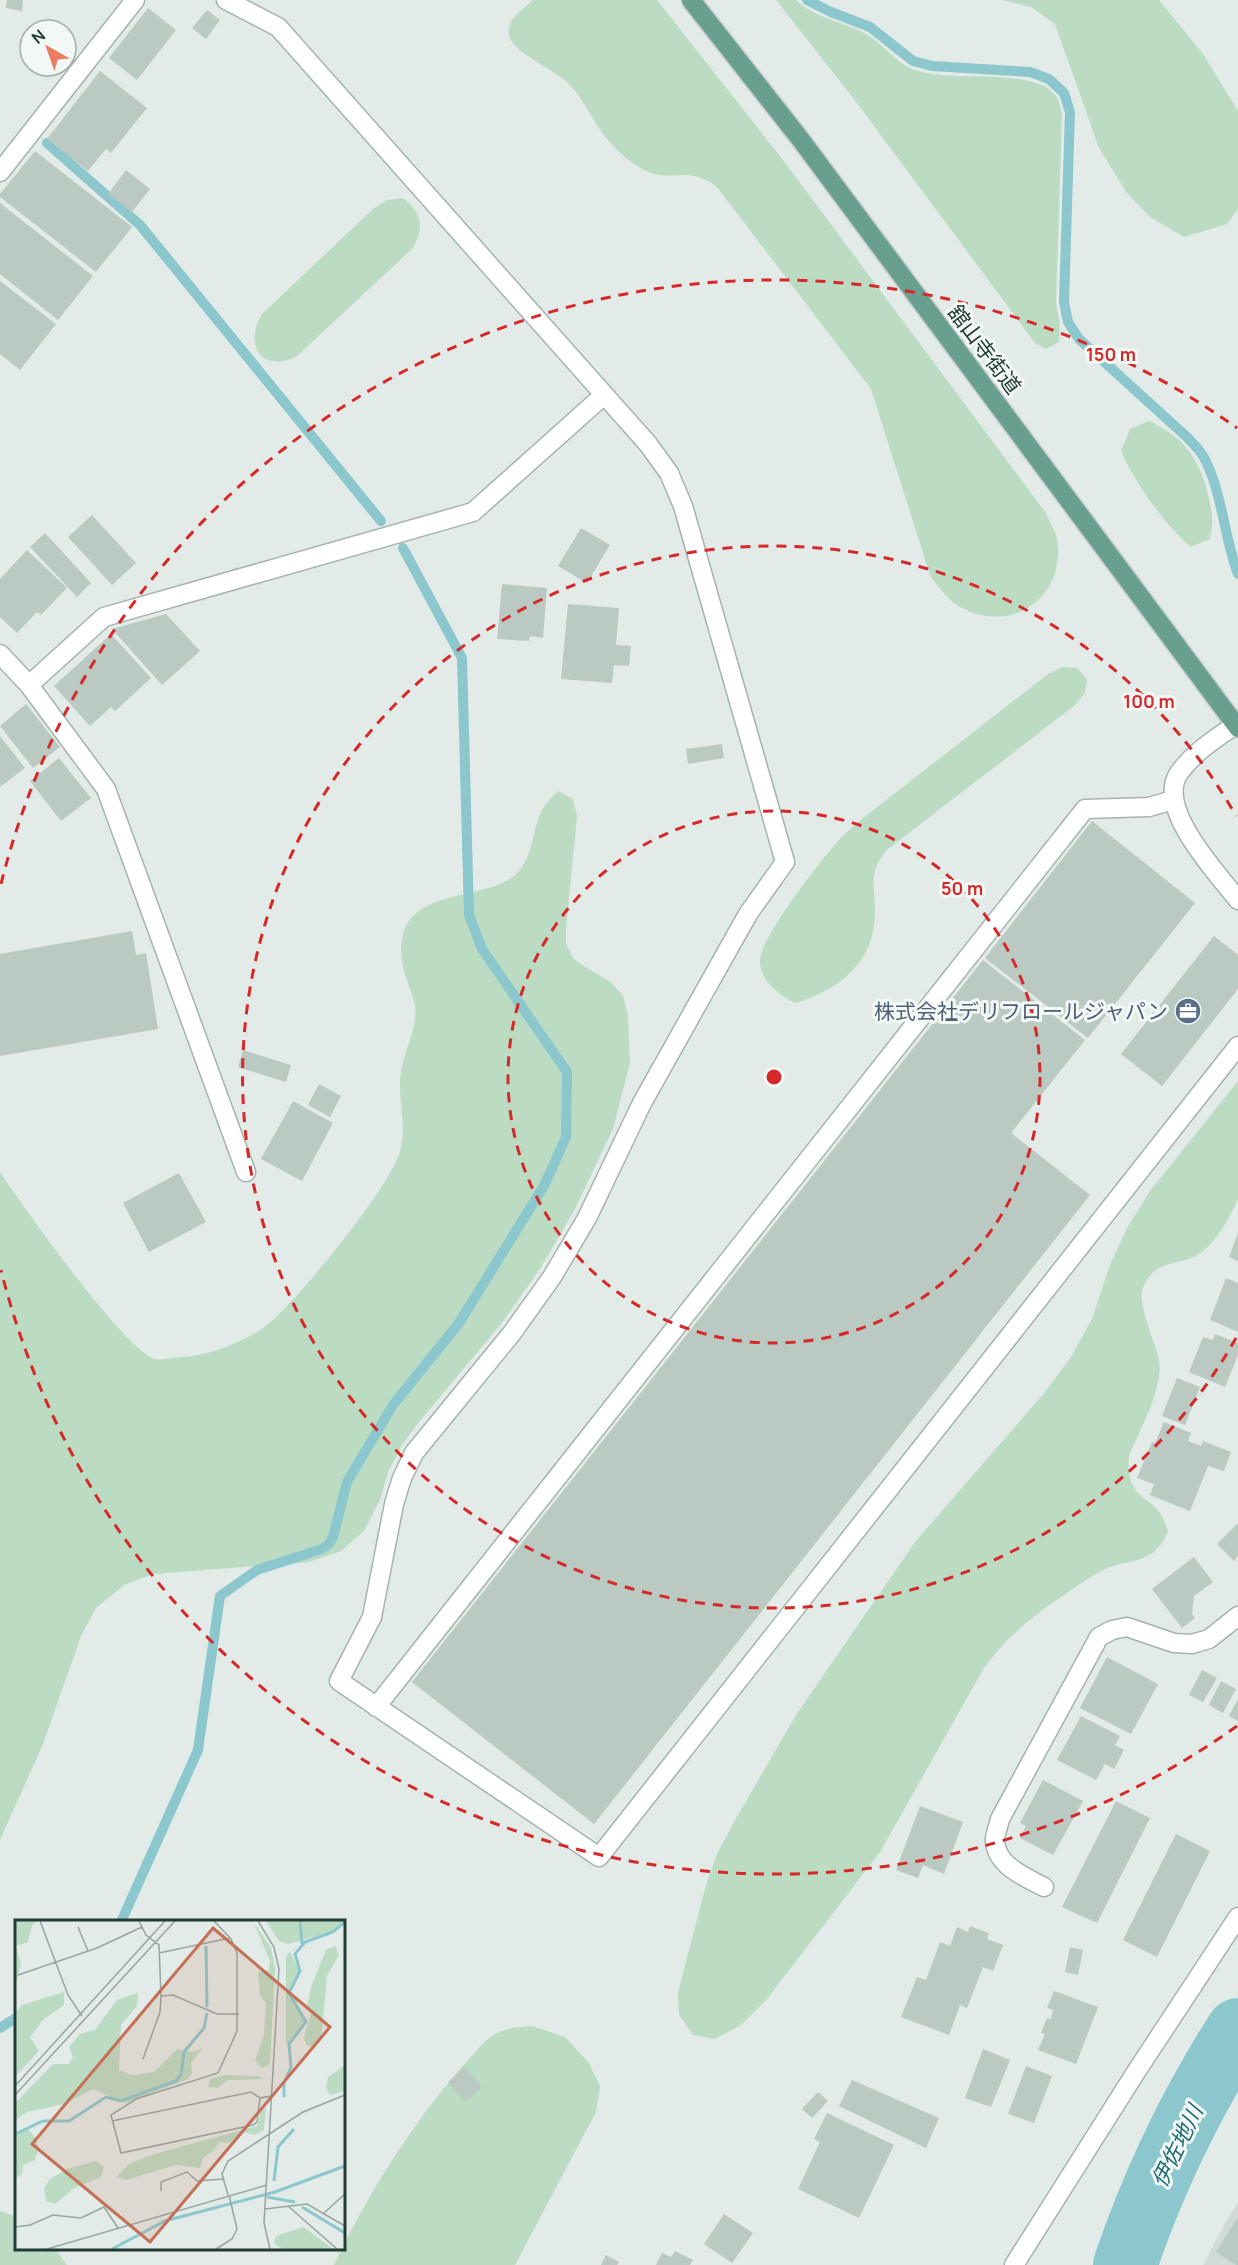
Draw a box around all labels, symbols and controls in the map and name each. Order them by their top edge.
north arrow [18,18,78,78]
text: N [27,24,50,49]
street label: 舘山寺街道 [942,299,1028,399]
text: 150 m [1086,342,1136,366]
text: 100 m [1123,689,1175,713]
text: 50 m [941,876,983,900]
office icon: 株式会社デリフロールジャパン [1173,996,1203,1026]
place label: 株式会社デリフロールジャパン [874,997,1168,1025]
centre of rings [764,1067,784,1087]
inset map [15,1920,345,2250]
water label: 伊佐地川 [1144,2098,1211,2192]

